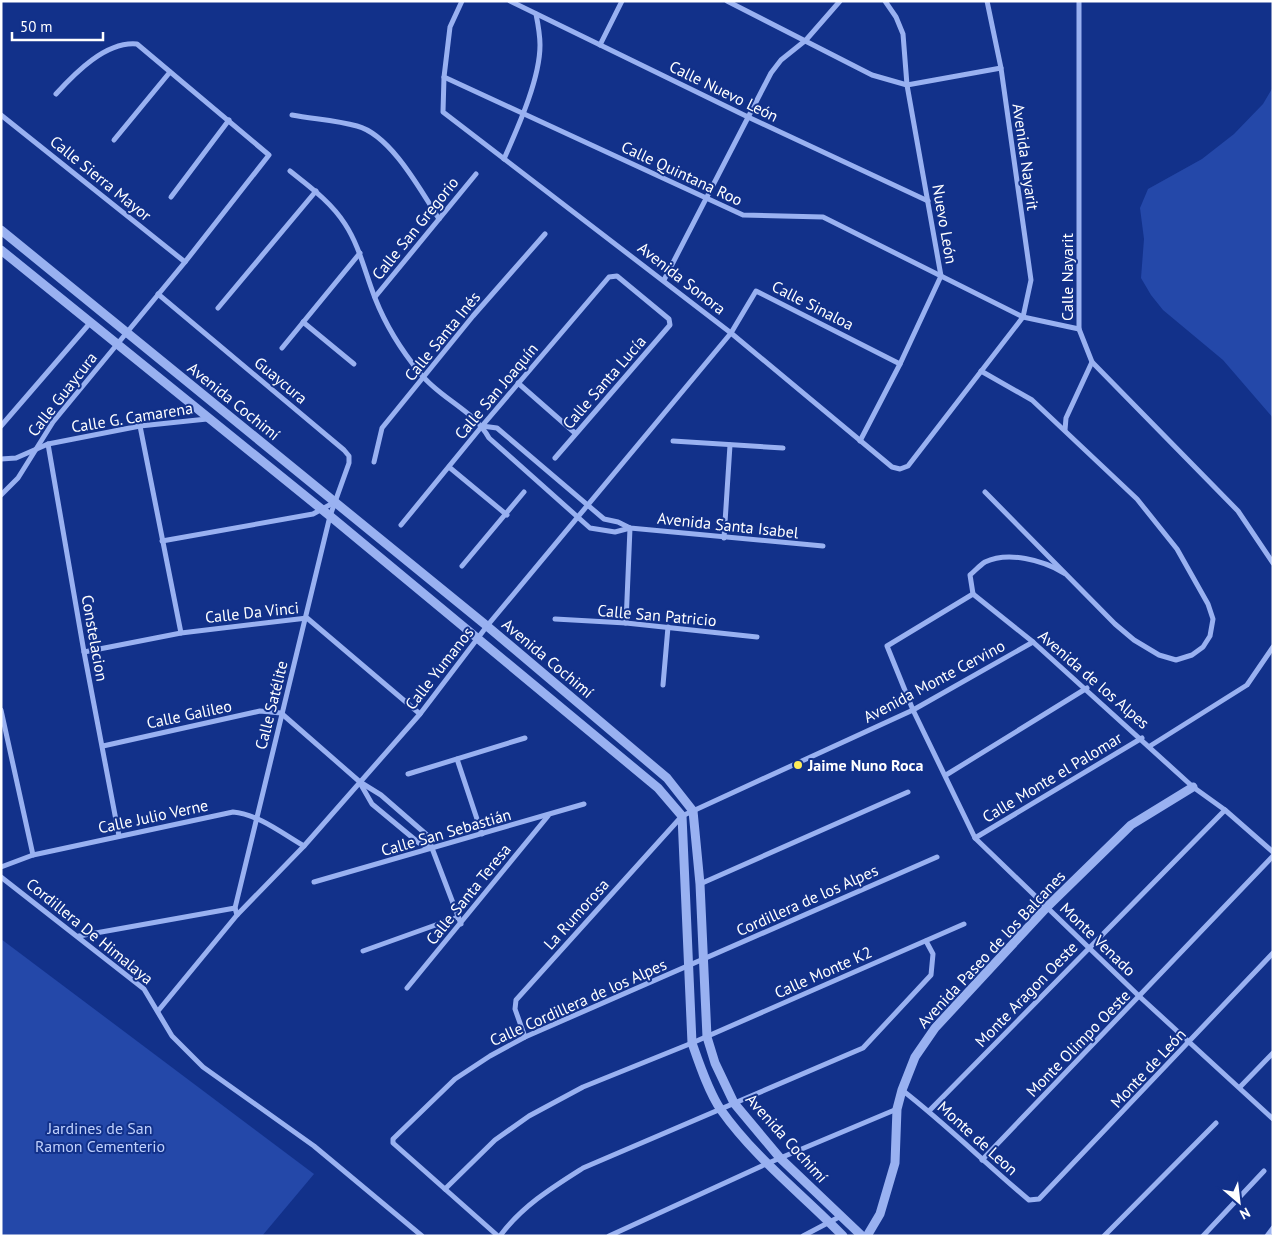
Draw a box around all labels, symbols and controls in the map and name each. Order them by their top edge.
scale bar [12,10,104,42]
text: 50 m [20,17,53,36]
street label: Calle Nuevo León [666,56,782,126]
street label: Avenida Nayarit [1009,102,1043,212]
street label: Calle Sierra Mayor [46,131,156,225]
street label: Calle Quintana Roo [618,136,746,210]
street label: Calle San Gregorio [367,172,463,284]
street label: Nuevo León [928,183,962,265]
street label: Calle Nayarit [1057,233,1077,321]
street label: Avenida Sonora [634,237,730,319]
street label: Calle Sinaloa [769,276,857,334]
street label: Calle Santa Inés [400,287,484,385]
street label: Calle Santa Lucía [558,331,650,433]
street label: Calle San Joaquín [450,339,542,443]
street label: Calle Guaycura [23,348,101,440]
street label: Guaycura [250,352,312,408]
street label: Avenida Cochimí [184,358,284,444]
street label: Calle G. Camarena [70,398,194,436]
street label: Avenida Santa Isabel [656,508,800,542]
street label: Constelacion [78,593,112,683]
street label: Calle Da Vinci [204,597,300,627]
street label: Calle San Patricio [597,600,717,630]
street label: Avenida Cochimí [498,614,598,702]
street label: Calle Yumanos [401,622,478,713]
street label: Avenida de los Alpes [1034,625,1154,733]
street label: Avenida Monte Cervino [860,635,1008,727]
street label: Calle Satélite [250,659,292,751]
street label: Calle Galileo [145,695,233,733]
street label: Calle Monte el Palomar [979,727,1126,827]
place label: Jaime Nuno Roca [807,755,924,775]
marker: Jaime Nuno Roca [792,759,804,771]
street label: Calle Julio Verne [96,795,210,837]
street label: Calle San Sebastián [379,804,513,860]
street label: Calle Santa Teresa [421,839,515,949]
street label: Cordillera de los Alpes [733,860,881,940]
street label: Avenida Paseo de los Balcanes [913,866,1069,1032]
street label: Cordillera De Himalaya [23,874,157,988]
street label: La Rumorosa [539,874,613,954]
street label: Monte Venado [1056,898,1140,980]
street label: Monte Aragon Oeste [970,937,1082,1051]
street label: Calle Monte K2 [771,942,875,1002]
street label: Calle Cordillera de los Alpes [486,954,670,1050]
street label: Monte Olimpo Oeste [1022,985,1134,1101]
street label: Monte de León [1106,1024,1190,1112]
street label: Avenida Cochimí [742,1089,832,1187]
street label: Monte de Leon [934,1097,1022,1179]
park label: Jardines de San Ramon Cementerio [35,1118,165,1156]
north arrow [1214,1177,1264,1227]
text: N [1237,1203,1253,1224]

